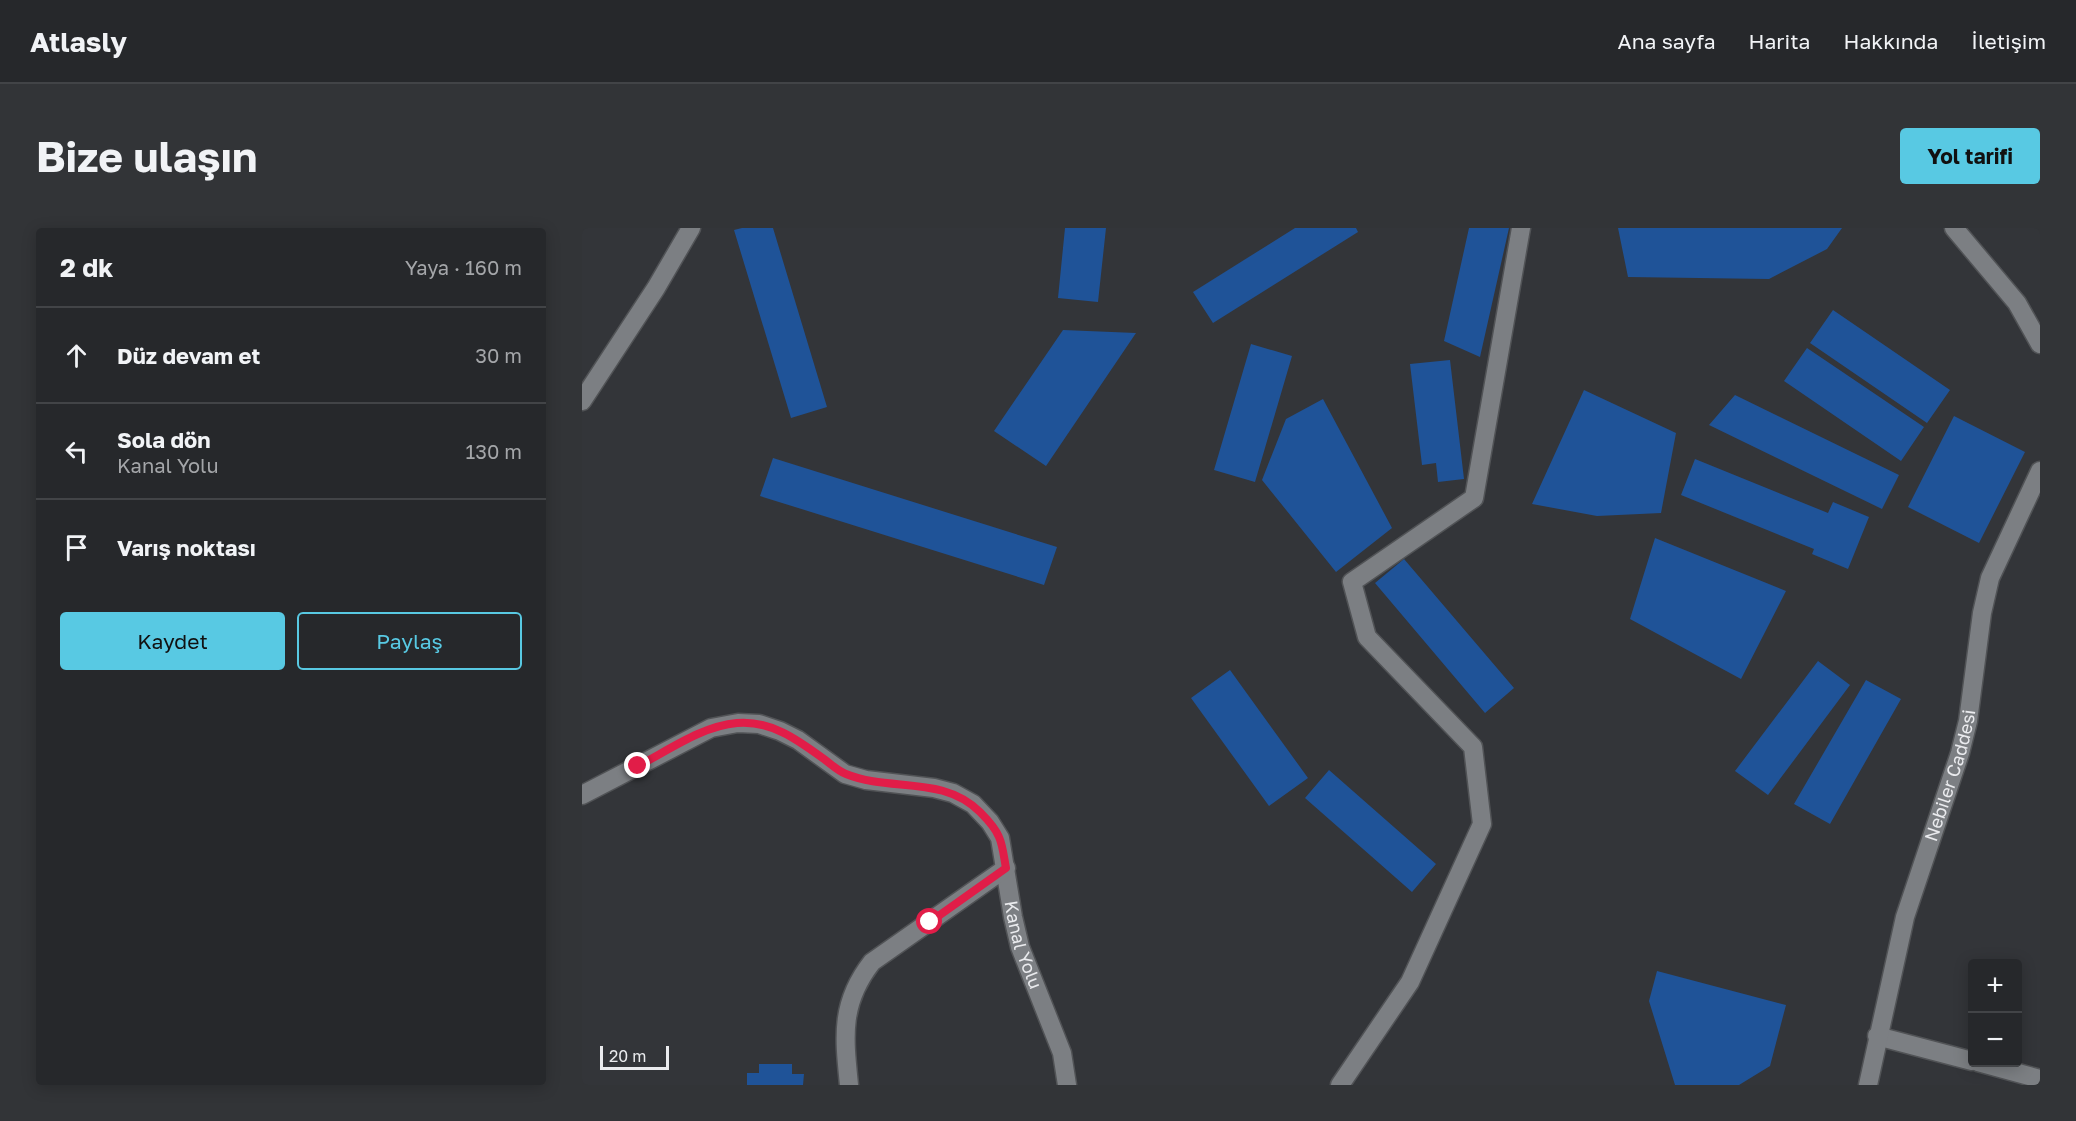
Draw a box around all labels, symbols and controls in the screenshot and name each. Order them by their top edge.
text: Atlasly [30,25,127,58]
text: Ana sayfa [1618,28,1716,54]
text: Harita [1749,28,1810,54]
text: Hakkında [1843,28,1938,54]
text: İletişim [1971,28,2046,54]
button: Yol tarifi [1900,128,2040,184]
text: Bize ulaşın [36,131,257,181]
text: 2 dk [60,252,113,283]
text: Yaya · 160 m [405,255,522,279]
icon: ahead [60,339,93,372]
text: Düz devam et [117,342,260,369]
text: 30 m [475,343,522,367]
text: Sola dön [117,426,211,453]
icon: left [60,435,93,468]
text: 130 m [466,439,522,463]
text: Kanal Yolu [117,453,219,477]
icon: arrive [60,531,93,564]
text: Varış noktası [117,534,256,561]
button: Kaydet [60,612,285,670]
button: Paylaş [297,612,522,670]
street label: Nebiler Caddesi [1919,708,1979,844]
route end [624,752,650,778]
street label: Kanal Yolu [1000,899,1047,992]
route start [916,908,942,934]
map controls [1968,959,2022,1067]
button: + [1968,959,2022,1013]
button: − [1968,1013,2022,1067]
scale bar [600,1043,669,1070]
text: 20 m [609,1046,646,1066]

